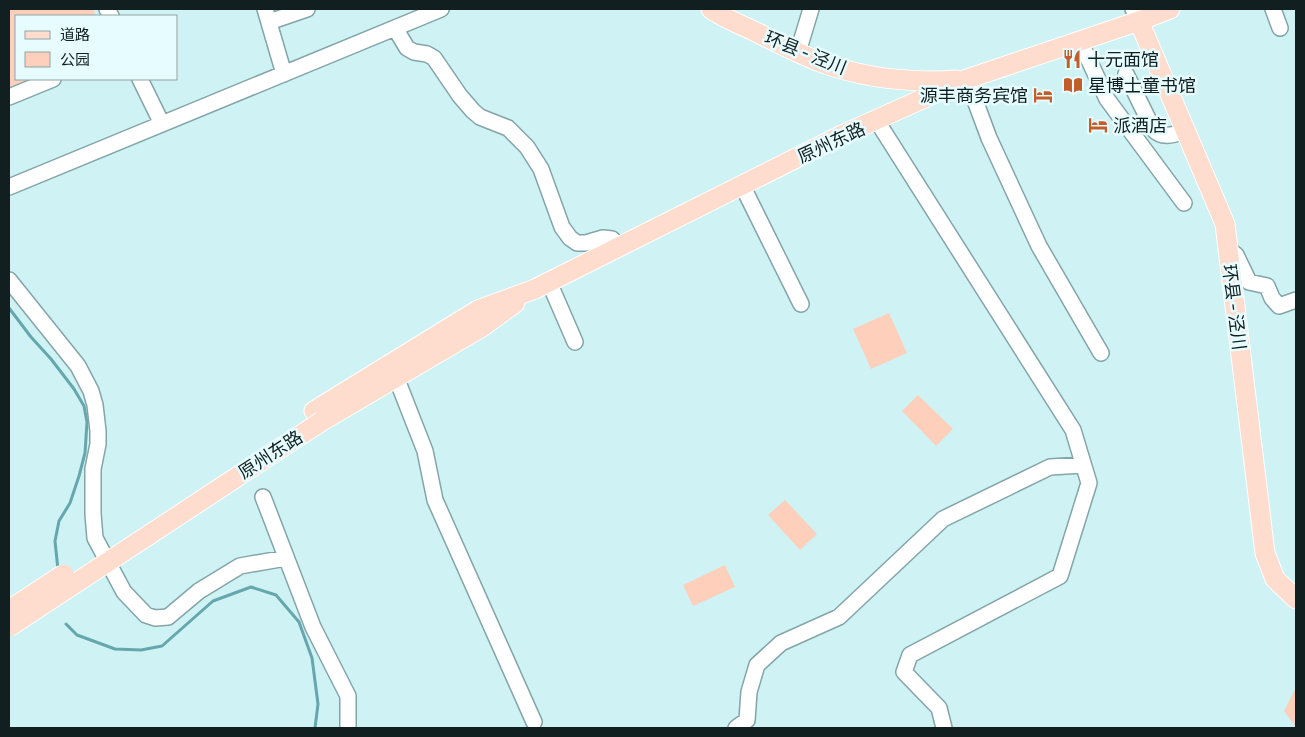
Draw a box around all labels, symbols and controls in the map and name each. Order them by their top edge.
legend [15,15,178,80]
text: 道路 [60,25,90,43]
street label: 环县 - 泾川 [762,26,850,78]
restaurant icon: 十元面馆 [1061,48,1083,70]
place label: 十元面馆 [1087,48,1159,70]
text: 公园 [60,50,90,68]
library icon: 星博士童书馆 [1062,74,1084,96]
place label: 星博士童书馆 [1088,74,1196,96]
place label: 源丰商务宾馆 [920,84,1028,106]
hotel icon: 源丰商务宾馆 [1032,84,1054,106]
hotel icon: 派酒店 [1087,114,1109,136]
place label: 派酒店 [1113,114,1167,136]
street label: 原州东路 [794,117,868,167]
street label: 环县 - 泾川 [1219,263,1251,351]
street label: 原州东路 [234,425,306,483]

